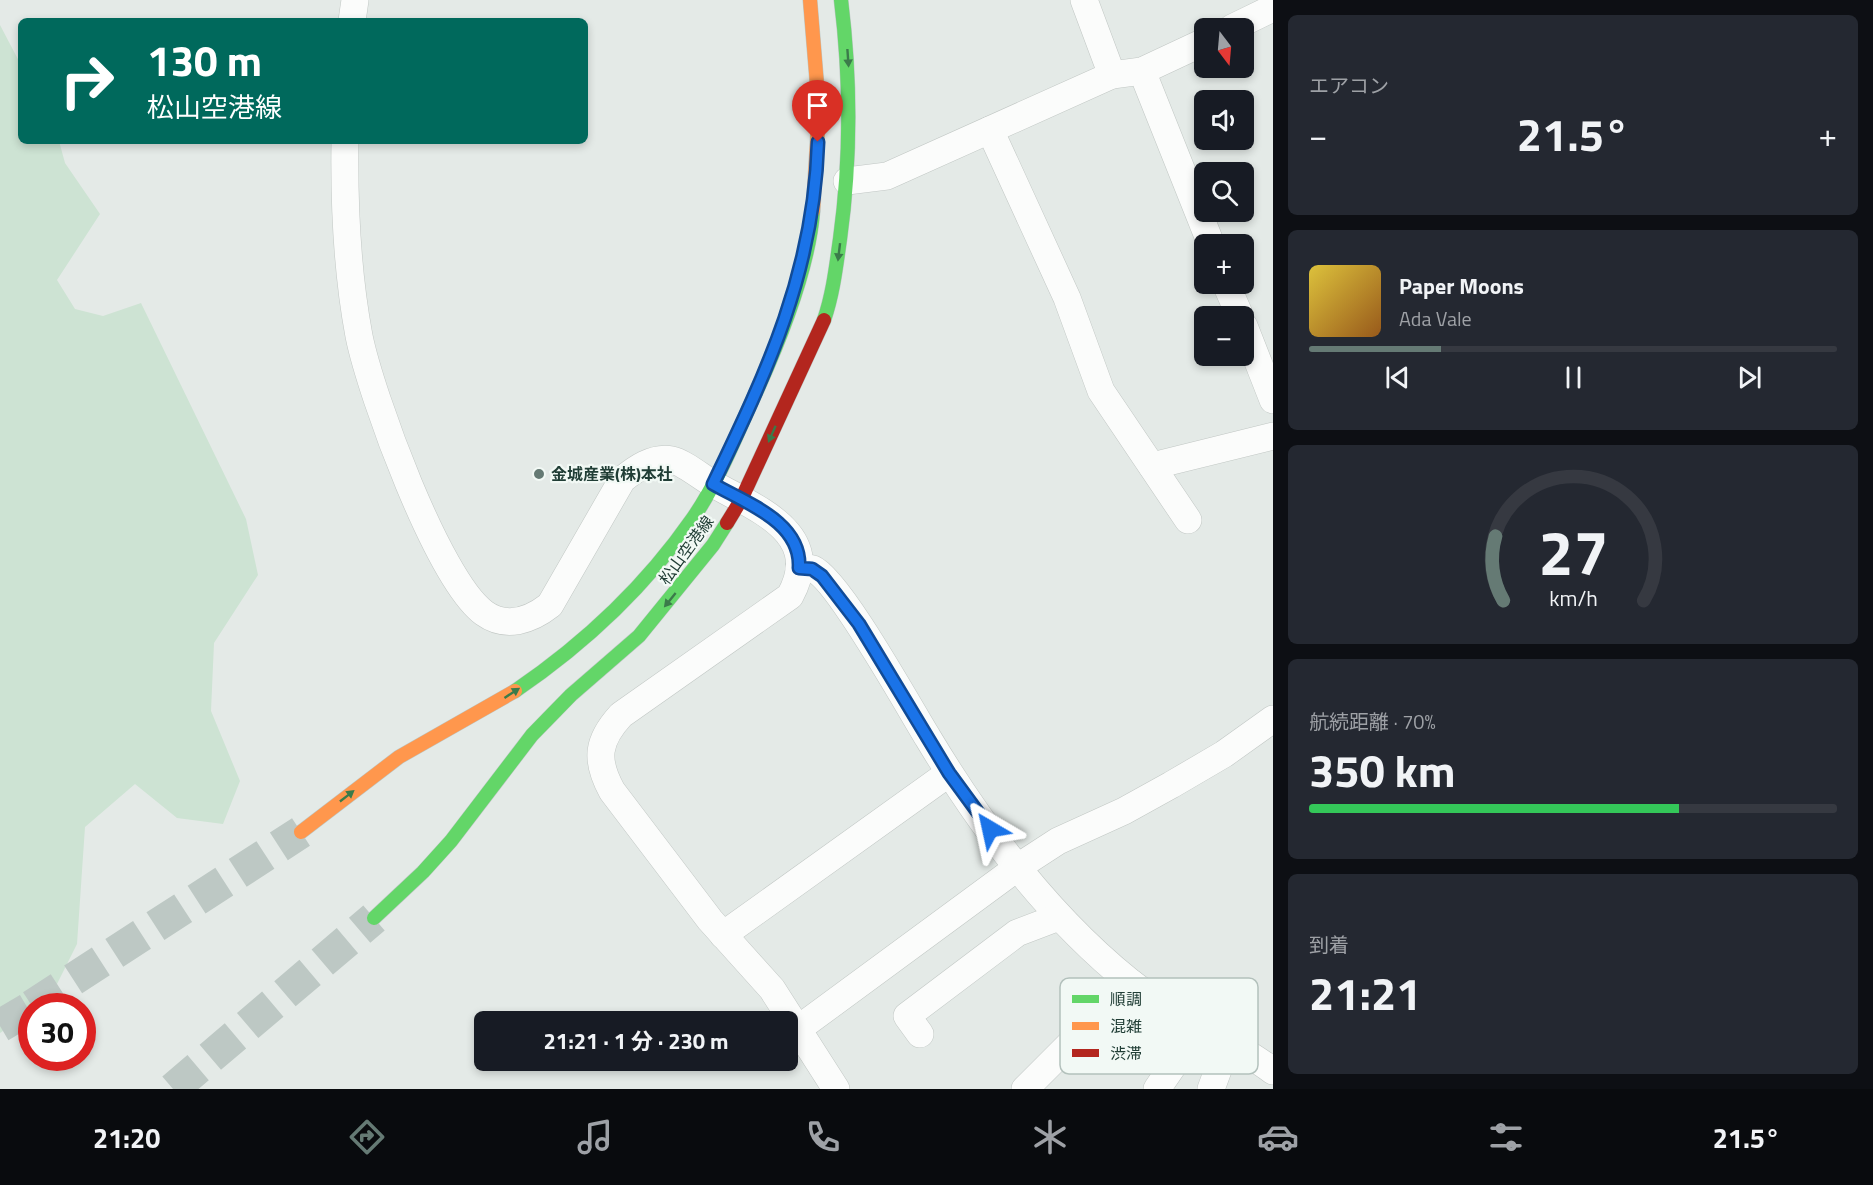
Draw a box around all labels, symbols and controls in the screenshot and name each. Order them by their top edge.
north arrow [1194,18,1254,78]
map controls [1194,18,1254,366]
text: 130 m [147,28,262,92]
icon: right [48,42,126,120]
one-way arrow [843,49,853,68]
text: エアコン [1309,70,1389,101]
pin [792,80,843,142]
text: 松山空港線 [147,86,282,127]
icon: arrive [801,89,834,122]
button: sound [1194,90,1254,150]
text: 21.5° [1517,100,1629,168]
text: − [1309,110,1327,160]
text: + [1819,110,1837,160]
button: search [1194,162,1254,222]
button: + [1194,234,1254,294]
one-way arrow [834,243,843,262]
text: Paper Moons [1399,269,1524,303]
text: Ada Vale [1399,303,1472,334]
button: − [1194,306,1254,366]
icon: previous [1381,361,1414,394]
icon: pause [1557,361,1590,394]
icon: next [1733,361,1766,394]
one-way arrow [767,426,776,443]
place label: 金城産業(株)本社 [551,462,673,486]
marker: 金城産業(株)本社 [532,467,546,481]
text: 27 [1538,505,1608,600]
street label: 松山空港線 [653,511,719,589]
text: km/h [1549,583,1597,615]
one-way arrow [664,592,677,607]
one-way arrow [504,687,520,699]
text: 航続距離 · 70% [1309,706,1436,737]
text: 350 km [1309,736,1455,804]
one-way arrow [340,791,355,803]
position arrow [958,797,1022,861]
text: 到着 [1309,929,1349,960]
text: 21:21 [1309,959,1421,1027]
legend [1060,978,1258,1074]
text: 順調 [1110,987,1142,1011]
speed limit sign: 30 [18,993,96,1071]
text: 混雑 [1110,1014,1142,1038]
text: 21:21 · 1 分 · 230 m [544,1024,728,1058]
text: 渋滞 [1110,1041,1142,1065]
icon: directions [346,1116,388,1158]
icon: music [574,1116,616,1158]
icon: phone [802,1116,844,1158]
icon: climate [1029,1116,1071,1158]
icon: car [1257,1116,1299,1158]
icon: filters [1485,1116,1527,1158]
text: 21:20 [93,1117,160,1158]
text: 21.5° [1713,1117,1780,1158]

